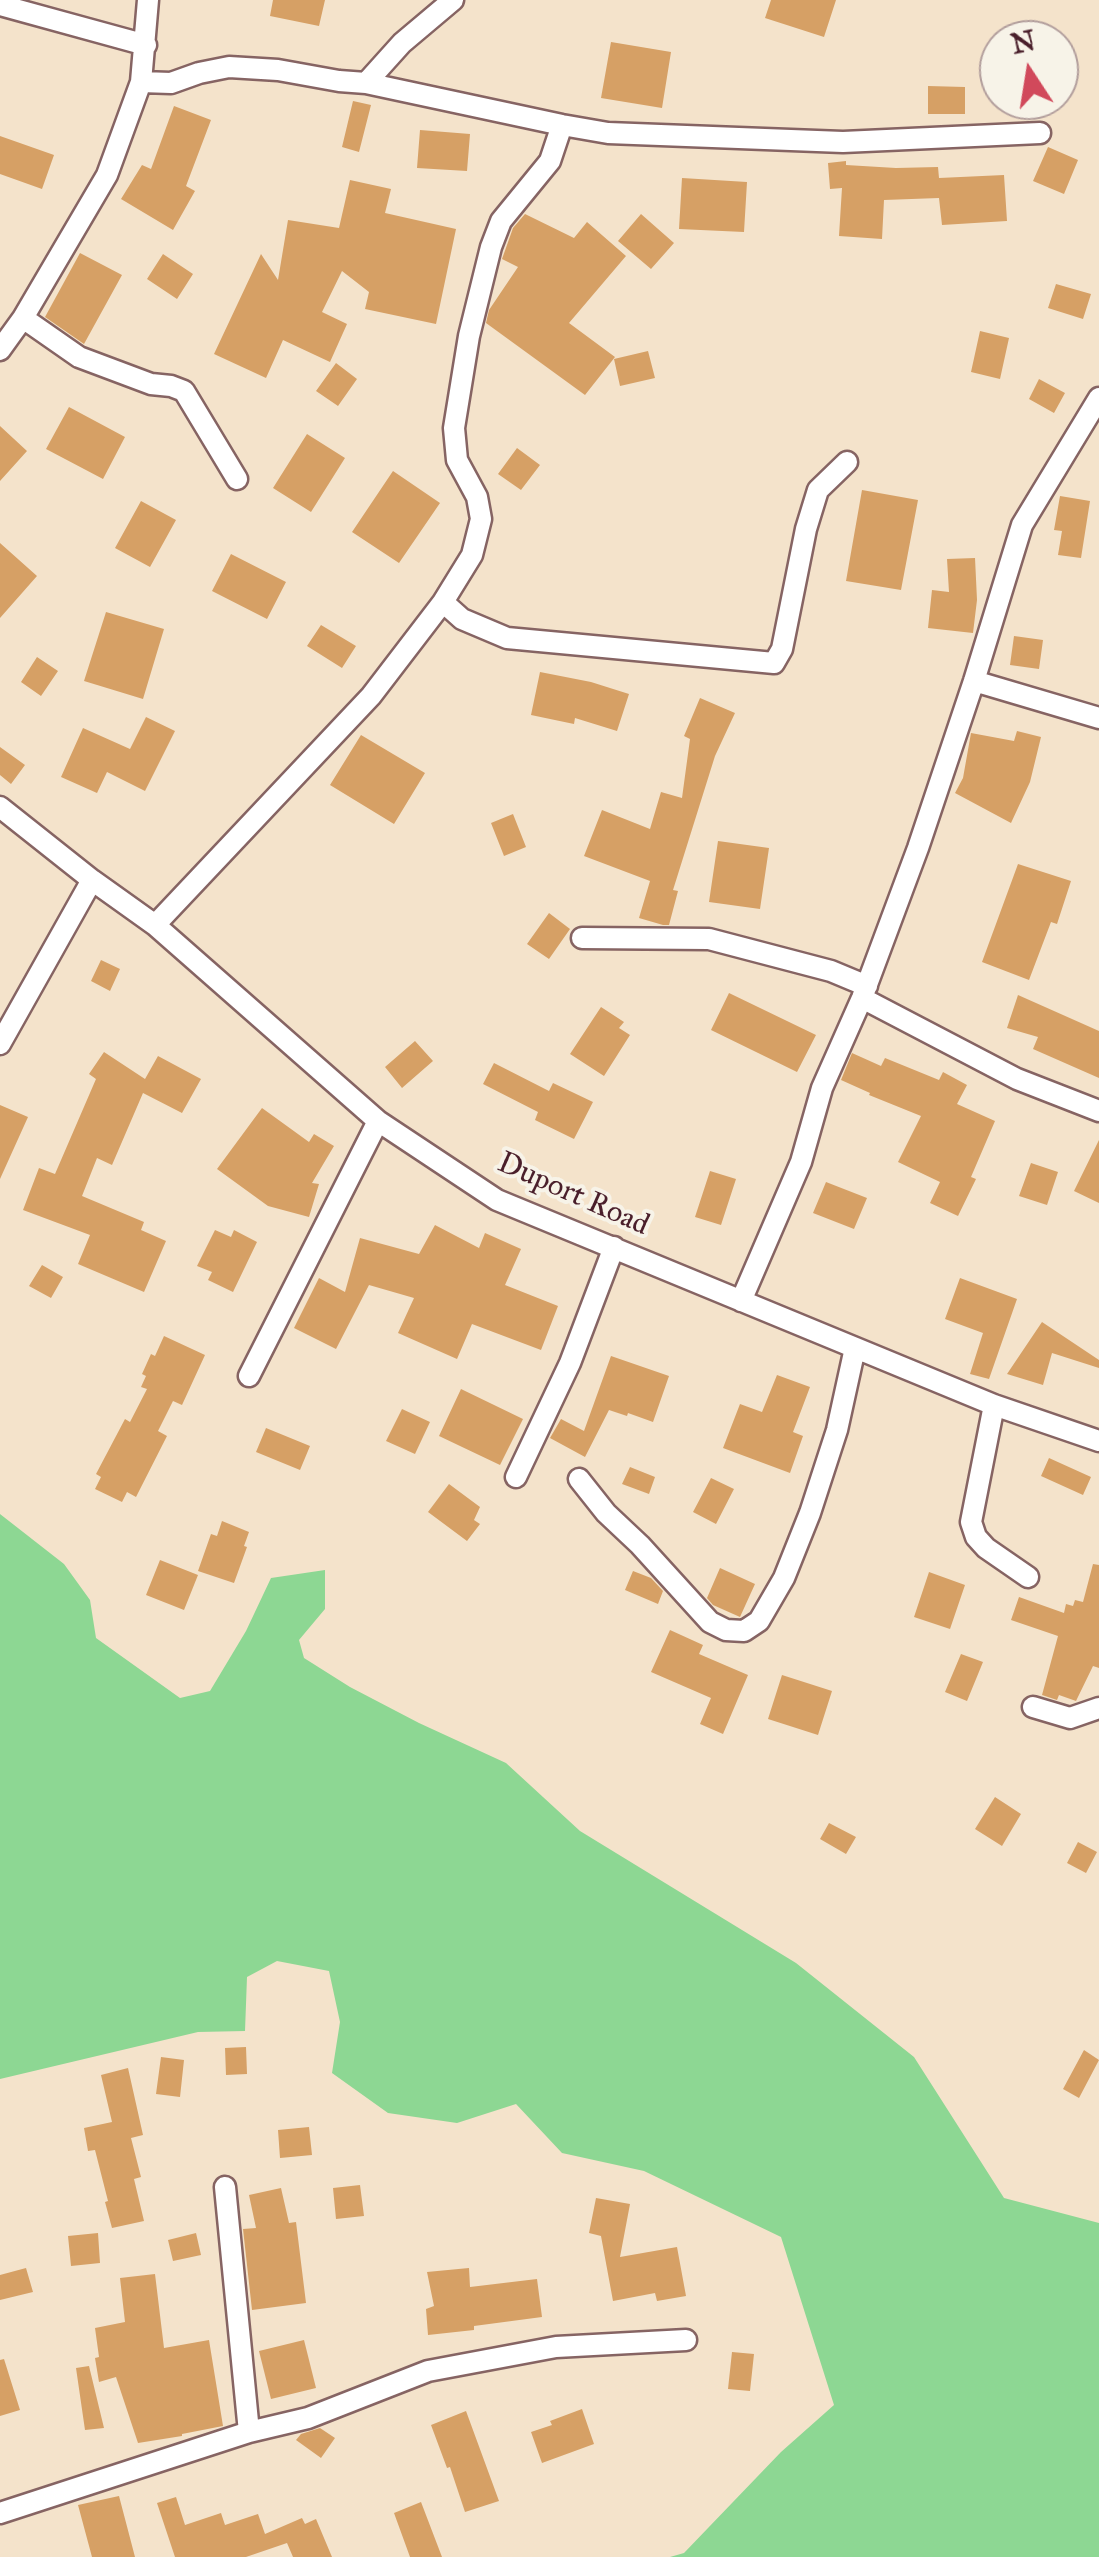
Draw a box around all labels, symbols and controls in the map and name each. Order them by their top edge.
north arrow [979,20,1079,120]
text: N [1008,23,1038,62]
street label: Duport Road [492,1146,654,1244]

